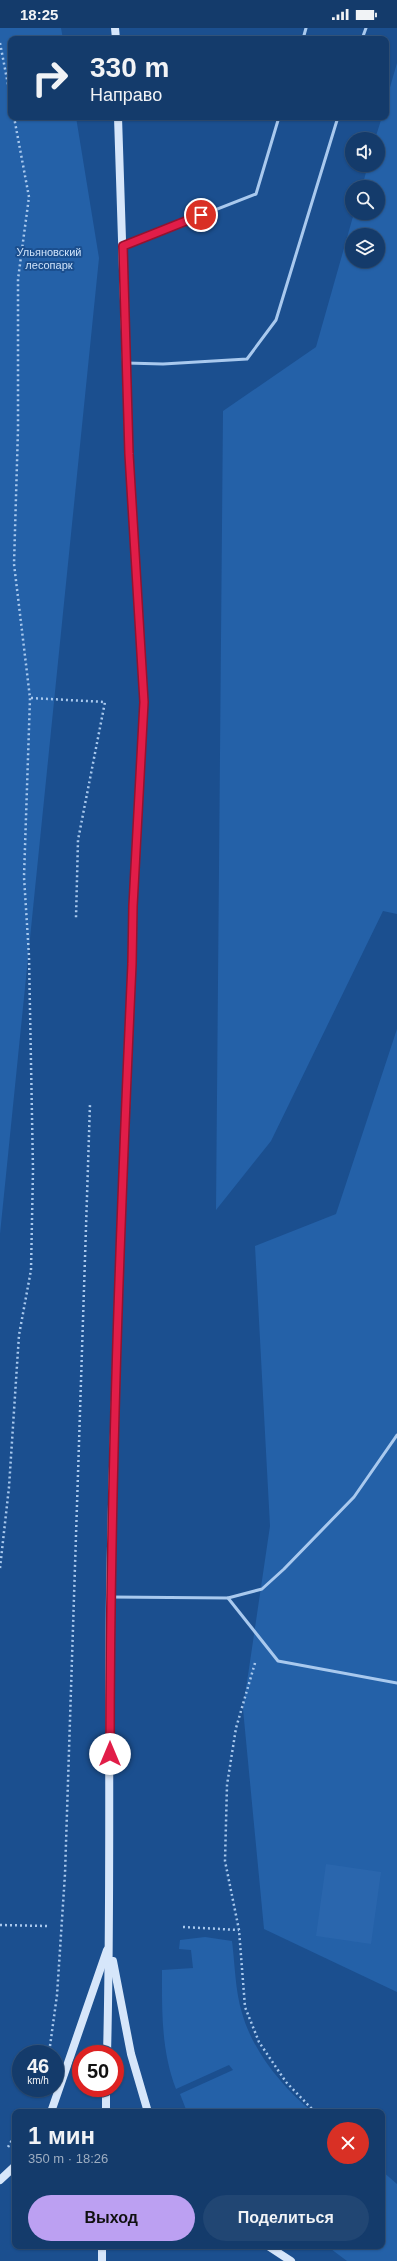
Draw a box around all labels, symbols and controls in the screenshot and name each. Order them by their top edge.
text: 18:25 [20,6,58,23]
icon: right [24,52,76,104]
text: 330 m [90,52,169,83]
text: Направо [90,85,162,105]
map controls [345,132,385,268]
button: sound [345,132,385,172]
button: search [345,180,385,220]
pin [184,198,218,232]
icon: arrive [190,204,212,226]
button: layers [345,228,385,268]
park label: Ульяновский лесопарк [17,246,81,271]
position arrow [89,1733,131,1775]
speed limit sign: 50 [72,2045,124,2097]
text: 46 [27,2055,49,2077]
text: km/h [27,2075,49,2086]
text: 1 мин [28,2122,95,2149]
button: close [327,2122,369,2164]
text: 350 m · 18:26 [28,2151,108,2166]
button: Выход [28,2195,195,2241]
button: Поделиться [203,2195,369,2241]

